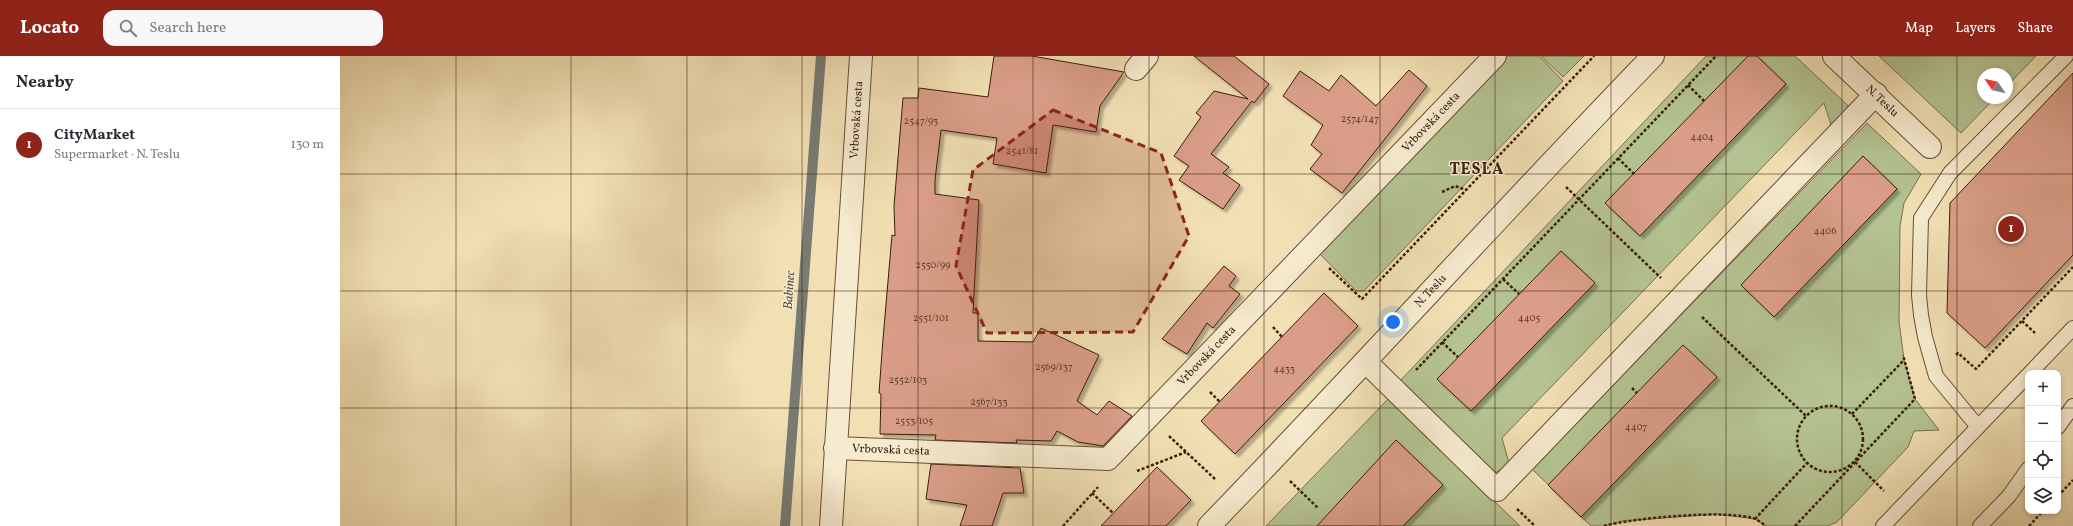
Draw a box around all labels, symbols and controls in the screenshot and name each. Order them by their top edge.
search box [103,10,383,46]
text: Locato [20,15,79,41]
icon: search [117,17,139,39]
text: Search here [149,18,226,39]
text: Map [1905,19,1933,38]
text: Layers [1955,19,1995,38]
text: Share [2017,19,2053,38]
north arrow [1977,68,2013,104]
text: Nearby [16,71,74,94]
street label: Vrbovská cesta [846,80,867,159]
street label: N. Teslu [1862,82,1902,121]
street label: Vrbovská cesta [1398,89,1464,156]
house number: 2574/147 [1341,112,1379,126]
house number: 2547/93 [904,114,938,128]
text: CityMarket [54,125,135,146]
house number: 4404 [1690,130,1714,144]
text: 1 [26,136,32,154]
text: 130 m [291,136,324,154]
house number: 2541/81 [1006,144,1038,158]
text: Supermarket · N. Teslu [54,146,180,164]
district label: TESLA [1449,159,1505,181]
pin: 1 [1998,214,2024,244]
house number: 4406 [1814,224,1836,238]
house number: 2550/99 [916,258,950,272]
water label: Babinec [780,270,800,310]
street label: N. Teslu [1411,271,1451,311]
house number: 2551/101 [913,311,949,325]
house number: 4405 [1518,311,1540,325]
your location [1383,312,1403,332]
street label: Vrbovská cesta [1174,322,1240,390]
house number: 2569/137 [1035,360,1073,374]
house number: 4433 [1273,362,1295,376]
map controls [2025,370,2061,514]
button: + [2025,370,2061,406]
house number: 2552/103 [889,373,927,387]
house number: 2567/133 [970,395,1008,409]
button: − [2025,406,2061,442]
house number: 2553/105 [895,414,933,428]
house number: 4407 [1625,420,1647,434]
street label: Vrbovská cesta [852,441,930,460]
button: locate [2025,442,2061,478]
button: layers [2025,478,2061,514]

